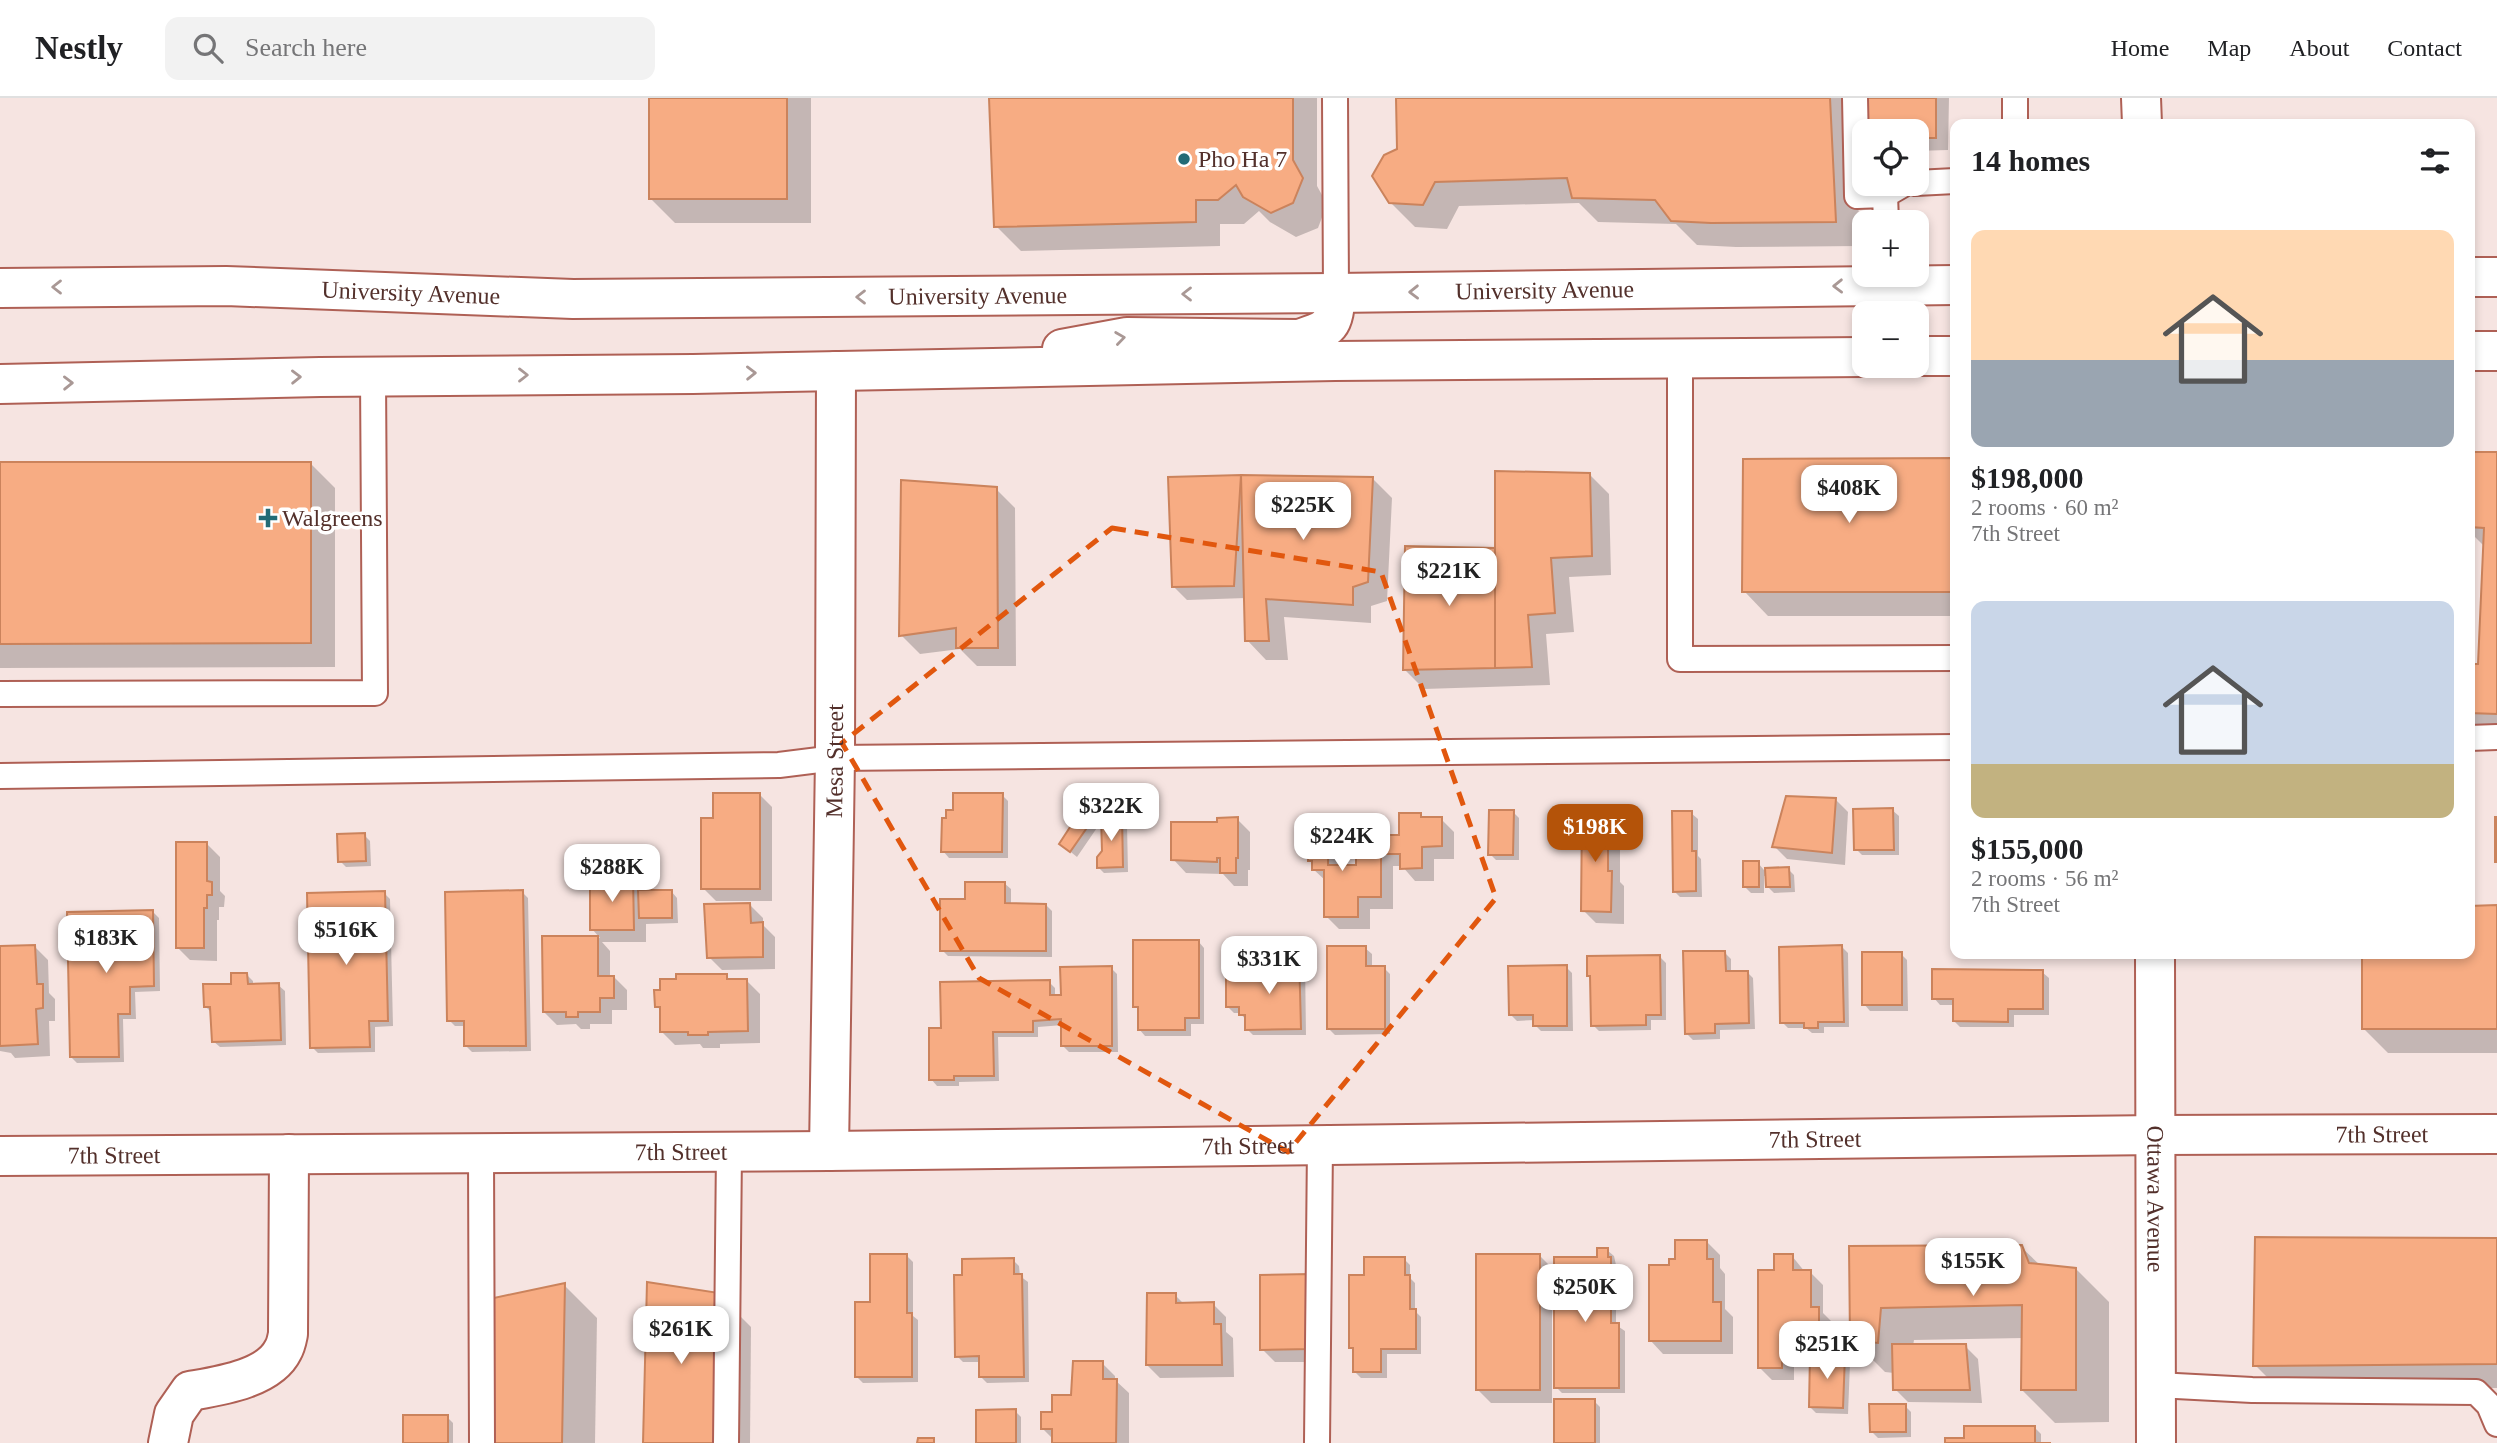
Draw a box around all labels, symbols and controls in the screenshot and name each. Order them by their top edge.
search box [165,17,655,80]
icon: search [189,29,227,67]
text: Nestly [35,30,123,66]
text: Search here [245,33,367,62]
text: Home [2111,35,2169,61]
text: Map [2207,35,2251,61]
text: About [2289,35,2349,61]
text: Contact [2387,35,2462,61]
map controls [1852,119,1929,378]
button: locate [1852,119,1929,196]
icon: filters [2416,142,2454,180]
text: 14 homes [1971,144,2090,177]
place label: Pho Ha 7 [1198,146,1287,172]
marker: Pho Ha 7 [1176,151,1192,167]
button: + [1852,210,1929,287]
street label: University Avenue [1455,276,1634,304]
icon: home [2150,276,2276,402]
street label: University Avenue [321,277,501,309]
one-way arrow [51,279,62,295]
one-way arrow [1832,279,1843,294]
street label: University Avenue [888,282,1067,310]
one-way arrow [1408,284,1419,300]
one-way arrow [1181,286,1191,302]
one-way arrow [855,289,866,305]
button: − [1852,301,1929,378]
one-way arrow [1114,331,1126,346]
one-way arrow [746,365,756,381]
one-way arrow [518,367,529,383]
one-way arrow [290,370,301,385]
one-way arrow [63,375,74,390]
text: $198,000 [1971,461,2084,494]
pin: $408K [1800,466,1898,525]
text: $408K [1817,475,1881,500]
pin: $225K [1254,482,1352,542]
text: $225K [1271,492,1335,517]
text: 2 rooms · 60 m² [1971,495,2118,520]
place label: Walgreens [282,505,383,531]
marker: Walgreens [260,510,276,526]
text: 7th Street [1971,521,2060,546]
pin: $221K [1400,548,1498,608]
text: $221K [1417,558,1481,583]
icon: home [2150,647,2276,773]
street label: Mesa Street [821,704,848,818]
pin: $322K [1062,784,1160,843]
text: $322K [1079,793,1143,818]
pin: $198K [1546,804,1644,864]
pin: $224K [1293,814,1391,873]
text: $198K [1563,814,1627,839]
text: $224K [1310,823,1374,848]
text: $155,000 [1971,832,2084,865]
pin: $288K [563,844,661,904]
text: $288K [580,854,644,879]
text: 2 rooms · 56 m² [1971,866,2118,891]
text: 7th Street [1971,892,2060,917]
pin: $516K [297,908,395,967]
pin: $183K [57,916,155,975]
text: $516K [314,917,378,942]
text: $183K [74,925,138,950]
pin: $331K [1220,936,1318,996]
text: $331K [1237,946,1301,971]
street label: 7th Street [2336,1121,2429,1147]
street label: 7th Street [1768,1126,1862,1153]
street label: Ottawa Avenue [2142,1126,2169,1272]
street label: 7th Street [1201,1132,1295,1160]
street label: 7th Street [635,1139,728,1165]
street label: 7th Street [68,1142,161,1169]
pin: $155K [1924,1238,2022,1298]
text: $155K [1941,1248,2005,1273]
pin: $250K [1536,1264,1634,1324]
text: $250K [1553,1274,1617,1299]
pin: $261K [632,1306,730,1366]
text: $261K [649,1316,713,1341]
pin: $251K [1778,1322,1876,1381]
text: $251K [1795,1331,1859,1356]

